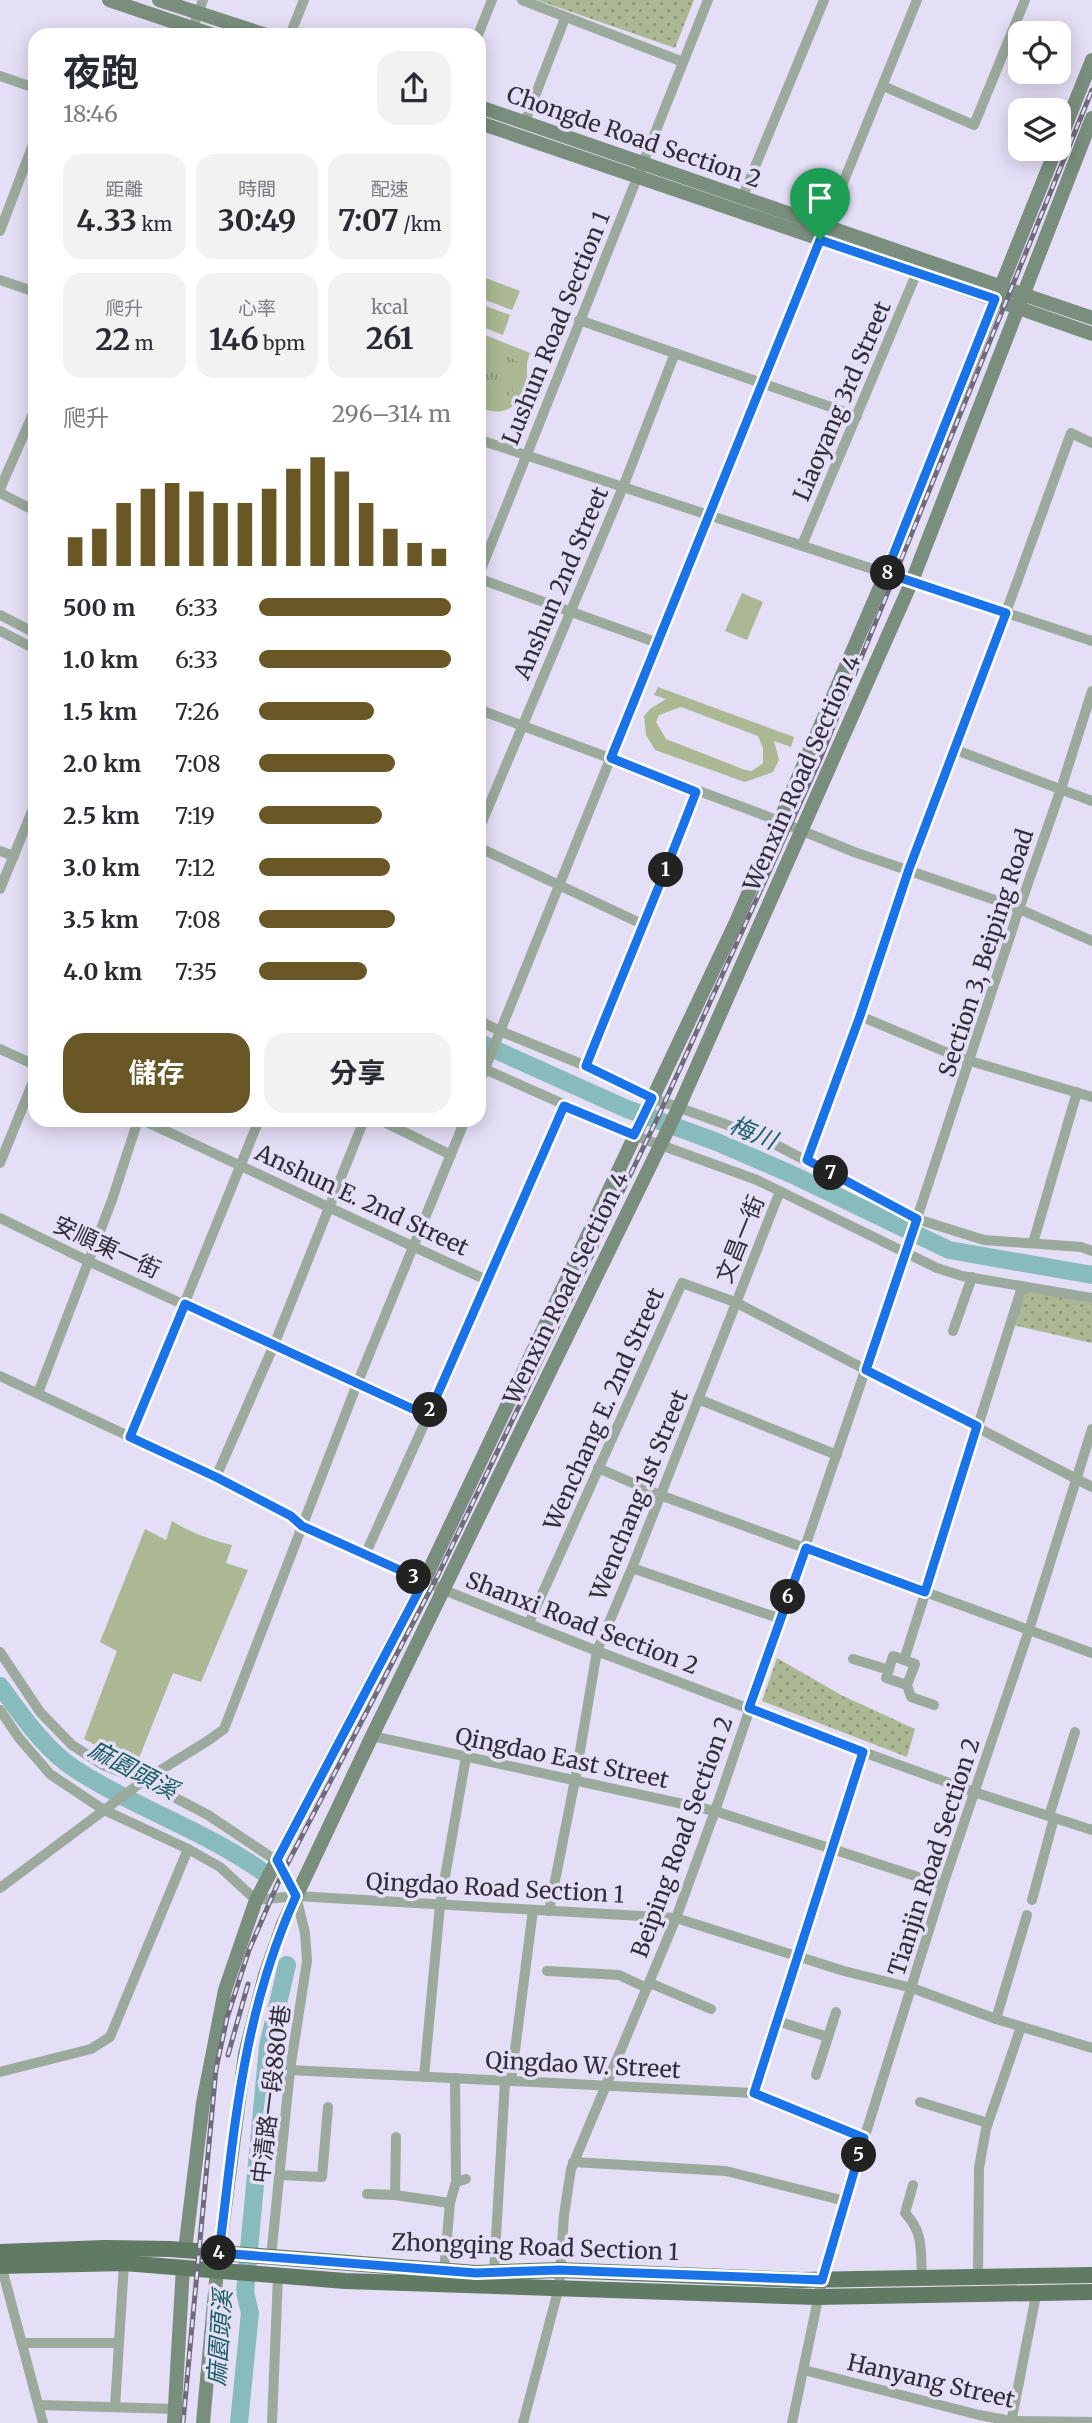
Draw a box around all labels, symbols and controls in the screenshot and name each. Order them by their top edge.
map controls [1008,21,1071,161]
button: locate [1008,21,1071,84]
text: 夜跑 [63,49,139,96]
button: share [377,51,451,125]
street label: Chongde Road Section 2 [503,79,765,194]
button: layers [1008,98,1071,161]
text: 18:46 [63,99,118,128]
pin [790,168,850,240]
text: 距離 [105,177,143,201]
text: 時間 [238,177,276,201]
text: 配速 [371,177,409,201]
icon: arrive [801,179,839,217]
text: 4.33 [76,201,137,239]
text: 30:49 [218,201,296,239]
text: 7:07 [338,201,399,239]
street label: Lushun Road Section 1 [495,207,616,449]
text: km [137,212,172,236]
text: /km [399,212,442,236]
text: kcal [371,295,408,319]
text: 爬升 [105,296,143,320]
text: 心率 [238,296,276,320]
street label: Liaoyang 3rd Street [786,296,897,505]
text: 261 [366,319,414,357]
text: 22 [95,320,130,358]
text: 146 [209,320,259,358]
text: m [130,331,154,355]
text: bpm [259,331,305,355]
text: 296–314 m [332,399,451,428]
text: 爬升 [63,403,109,432]
street label: Anshun 2nd Street [507,482,614,684]
pin: 8 [870,556,906,590]
text: 8 [882,560,893,584]
text: 500 m [63,593,135,622]
text: 6:33 [175,593,218,622]
text: 1.0 km [63,645,138,674]
text: 6:33 [175,645,218,674]
street label: Wenxin Road Section 4 [736,650,867,896]
text: 1.5 km [63,697,137,726]
text: 7:26 [175,697,219,726]
text: 2.0 km [63,749,141,778]
text: 7:08 [175,749,221,778]
text: 2.5 km [63,801,140,830]
text: 7:19 [175,801,215,830]
street label: Section 3, Beiping Road [932,825,1039,1081]
pin: 1 [648,852,684,888]
text: 3.0 km [63,853,140,882]
text: 7:12 [175,853,216,882]
text: 1 [661,857,670,881]
text: 3.5 km [63,905,139,934]
text: 7:08 [175,905,221,934]
text: 4.0 km [63,957,142,986]
text: 7:35 [175,957,217,986]
button: 儲存 [63,1033,250,1113]
button: 分享 [264,1033,451,1113]
water label: 梅川 [725,1109,784,1157]
street label: Anshun E. 2nd Street [250,1137,473,1262]
pin: 7 [814,1156,848,1190]
text: 7 [825,1160,836,1184]
street label: Wenxin Road Section 4 [496,1167,635,1410]
street label: 文昌一街 [709,1191,770,1287]
street label: 安順東一街 [49,1209,165,1284]
street label: Wenchang E. 2nd Street [537,1283,670,1535]
street label: Wenchang 1st Street [583,1385,694,1605]
pin: 2 [412,1392,448,1428]
text: 2 [424,1397,435,1421]
pin: 3 [396,1560,432,1594]
text: 3 [408,1564,419,1588]
street label: Shanxi Road Section 2 [462,1565,703,1680]
pin: 6 [770,1580,806,1614]
text: 6 [782,1584,793,1608]
street label: Beiping Road Section 2 [624,1712,739,1961]
street label: Qingdao East Street [453,1721,671,1794]
water label: 麻園頭溪 [84,1733,186,1807]
street label: Tianjin Road Section 2 [881,1734,986,1980]
street label: Qingdao Road Section 1 [365,1866,625,1909]
street label: 中清路一段880巷 [245,2003,296,2185]
street label: Qingdao W. Street [485,2045,681,2084]
pin: 5 [842,2138,876,2172]
text: 5 [853,2142,864,2166]
street label: Zhongqing Road Section 1 [391,2227,679,2266]
pin: 4 [202,2236,236,2270]
text: 4 [212,2240,225,2264]
water label: 麻園頭溪 [201,2286,239,2387]
street label: Hanyang Street [845,2347,1018,2414]

